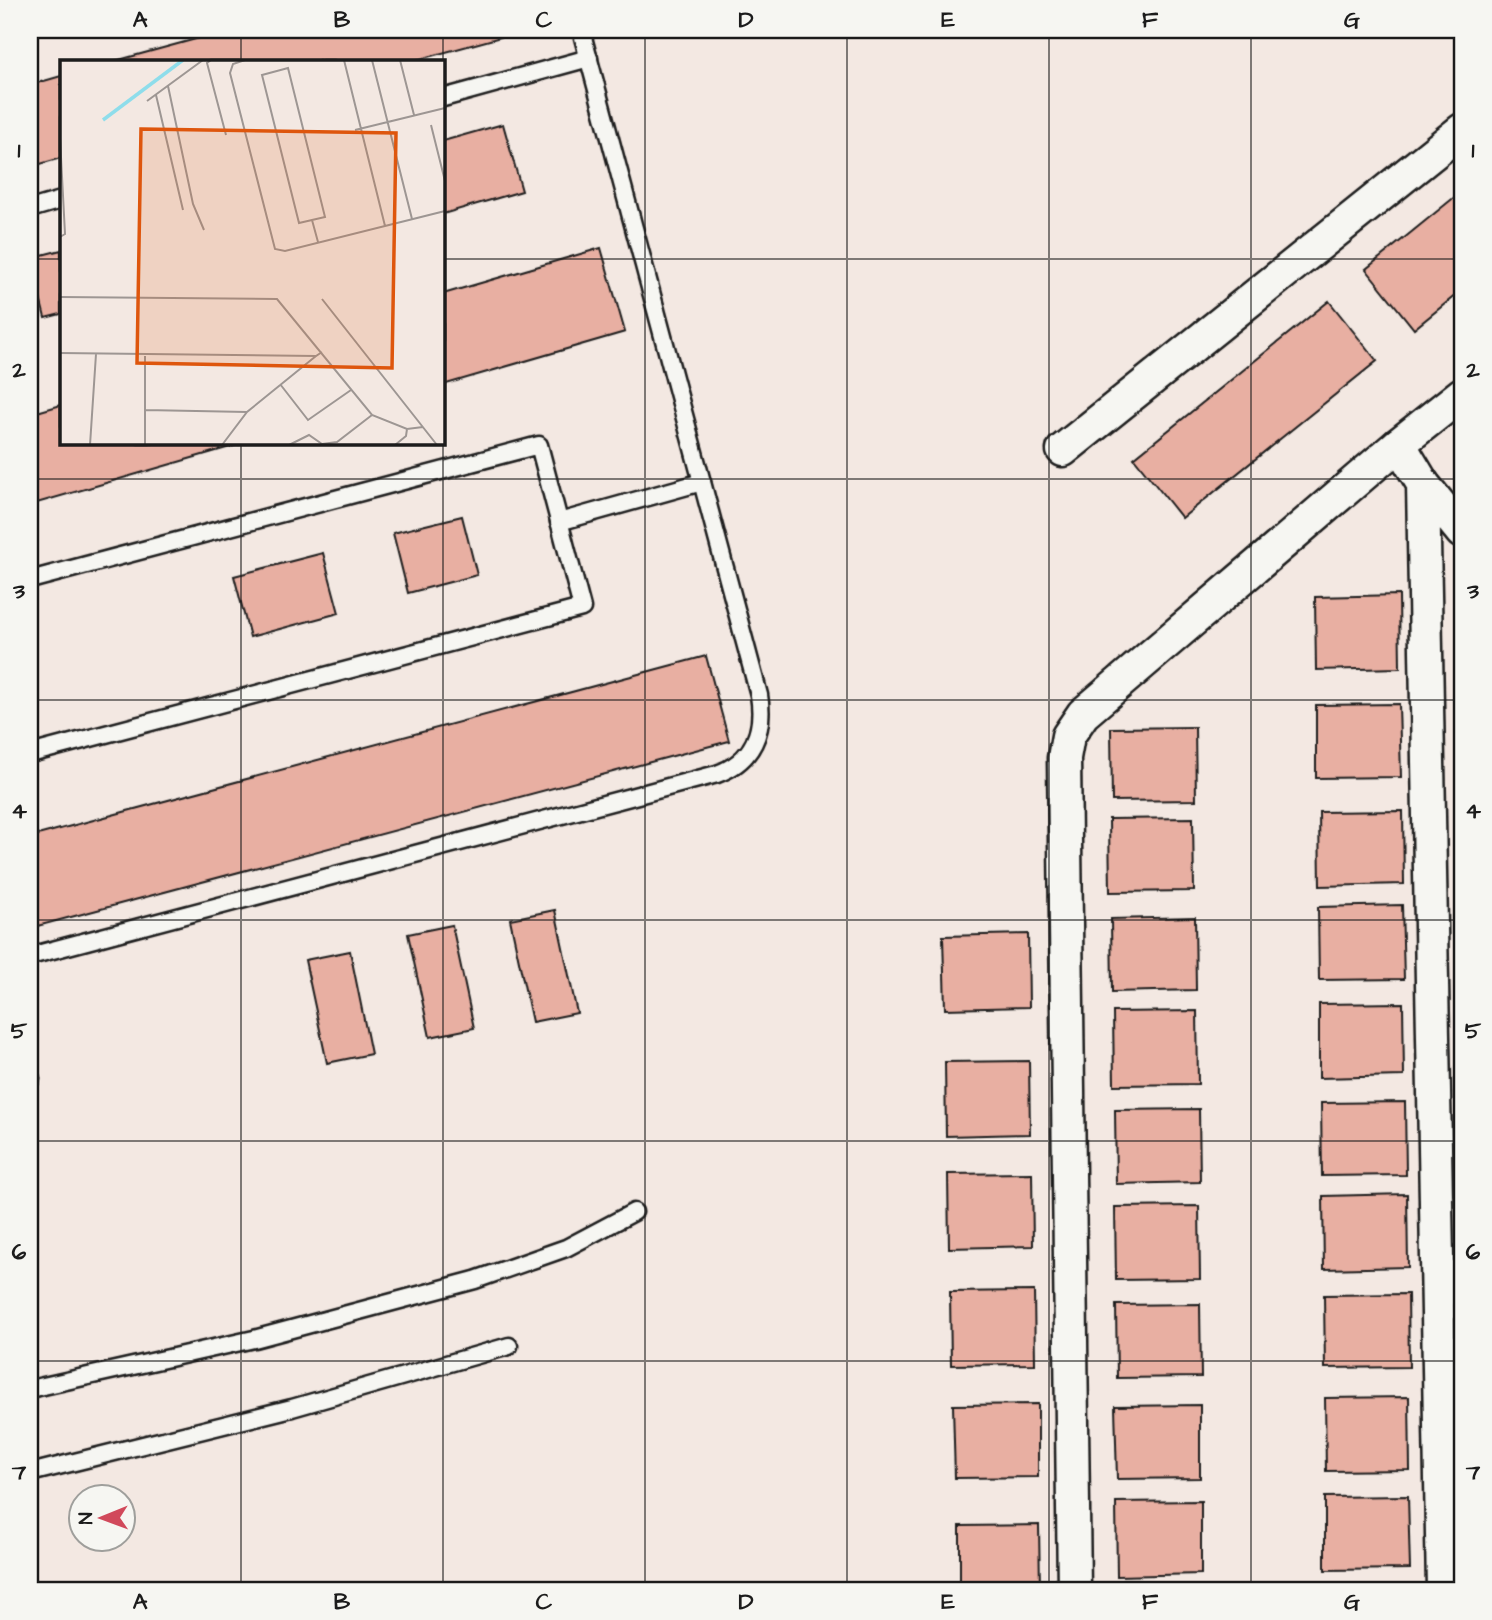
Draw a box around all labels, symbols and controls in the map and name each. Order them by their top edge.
text: A [133,4,148,36]
text: B [334,4,351,36]
text: C [536,4,553,36]
text: D [739,4,754,36]
text: E [941,4,955,36]
text: F [1142,4,1159,36]
text: G [1344,4,1360,36]
inset map [60,60,444,444]
text: 1 [18,134,21,166]
text: 1 [1472,134,1475,166]
text: 2 [11,354,26,386]
text: 2 [1465,354,1480,386]
text: 3 [12,575,25,607]
text: 3 [1466,575,1479,607]
text: 4 [11,795,27,827]
text: 4 [1465,795,1481,827]
text: 5 [11,1015,28,1047]
text: 5 [1465,1015,1482,1047]
text: 6 [12,1236,27,1268]
text: 6 [1466,1236,1481,1268]
text: 7 [11,1456,27,1488]
text: 7 [1465,1456,1481,1488]
north arrow [66,1484,136,1554]
text: N [73,1512,100,1524]
text: A [133,1586,148,1618]
text: B [334,1586,351,1618]
text: C [536,1586,553,1618]
text: D [739,1586,754,1618]
text: E [941,1586,955,1618]
text: F [1142,1586,1159,1618]
text: G [1344,1586,1360,1618]

